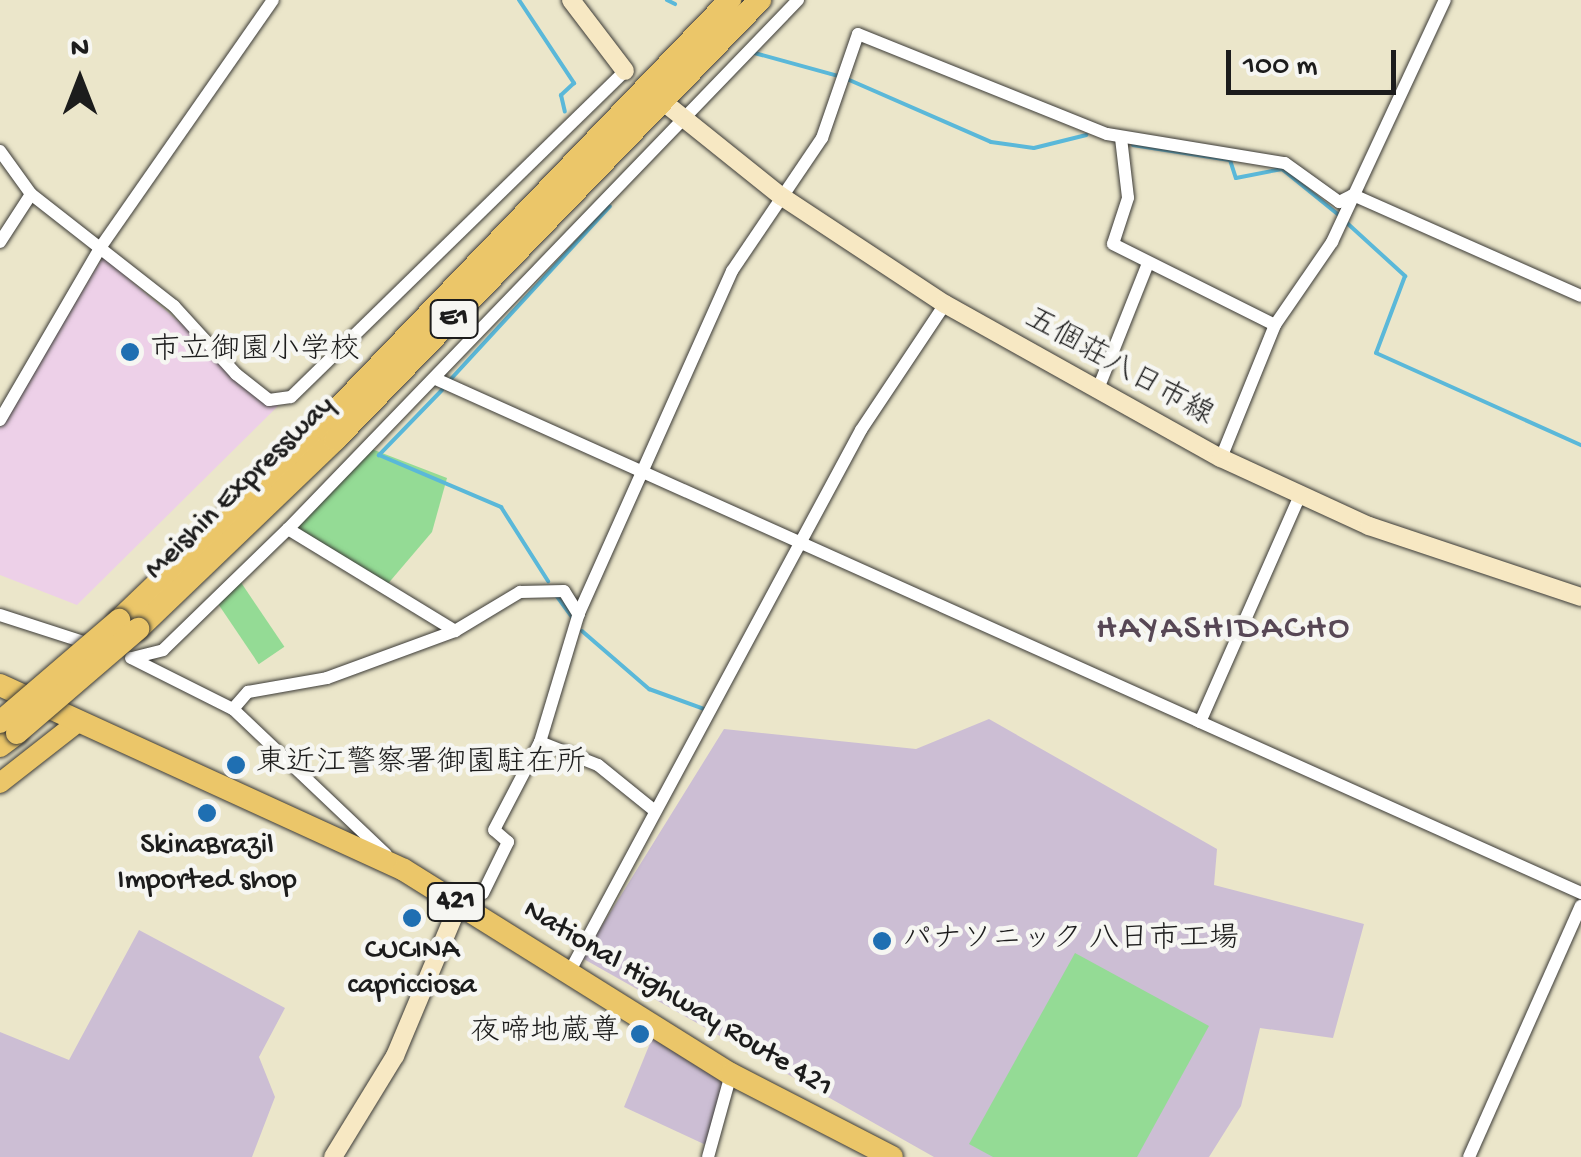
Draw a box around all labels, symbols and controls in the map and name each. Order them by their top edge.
north arrow [30,30,130,130]
scale bar [1231,30,1401,92]
text: N [71,33,89,66]
text: 100 m [1243,50,1318,85]
road number: E1 [429,296,479,342]
street label: 五個荘八日市線 [1017,302,1219,436]
place label: 市立御園小学校 [150,334,360,370]
marker: 市立御園小学校 [119,341,141,363]
street label: Meishin Expressway [139,389,343,589]
district label: HAYASHIDACHO [1096,609,1352,651]
place label: 東近江警察署御園駐在所 [256,747,586,783]
marker: 東近江警察署御園駐在所 [225,754,247,776]
marker: SkinaBrazil Imported shop [196,802,218,824]
place label: SkinaBrazil Imported shop [117,829,297,900]
road number: 421 [426,879,486,925]
street label: National Highway Route 421 [516,893,838,1107]
marker: CUCINA capricciosa [401,907,423,929]
place label: パナソニック 八日市工場 [902,923,1239,959]
marker: パナソニック 八日市工場 [871,930,893,952]
place label: CUCINA capricciosa [348,934,476,1004]
place label: 夜啼地蔵尊 [470,1016,620,1052]
marker: 夜啼地蔵尊 [629,1023,651,1045]

